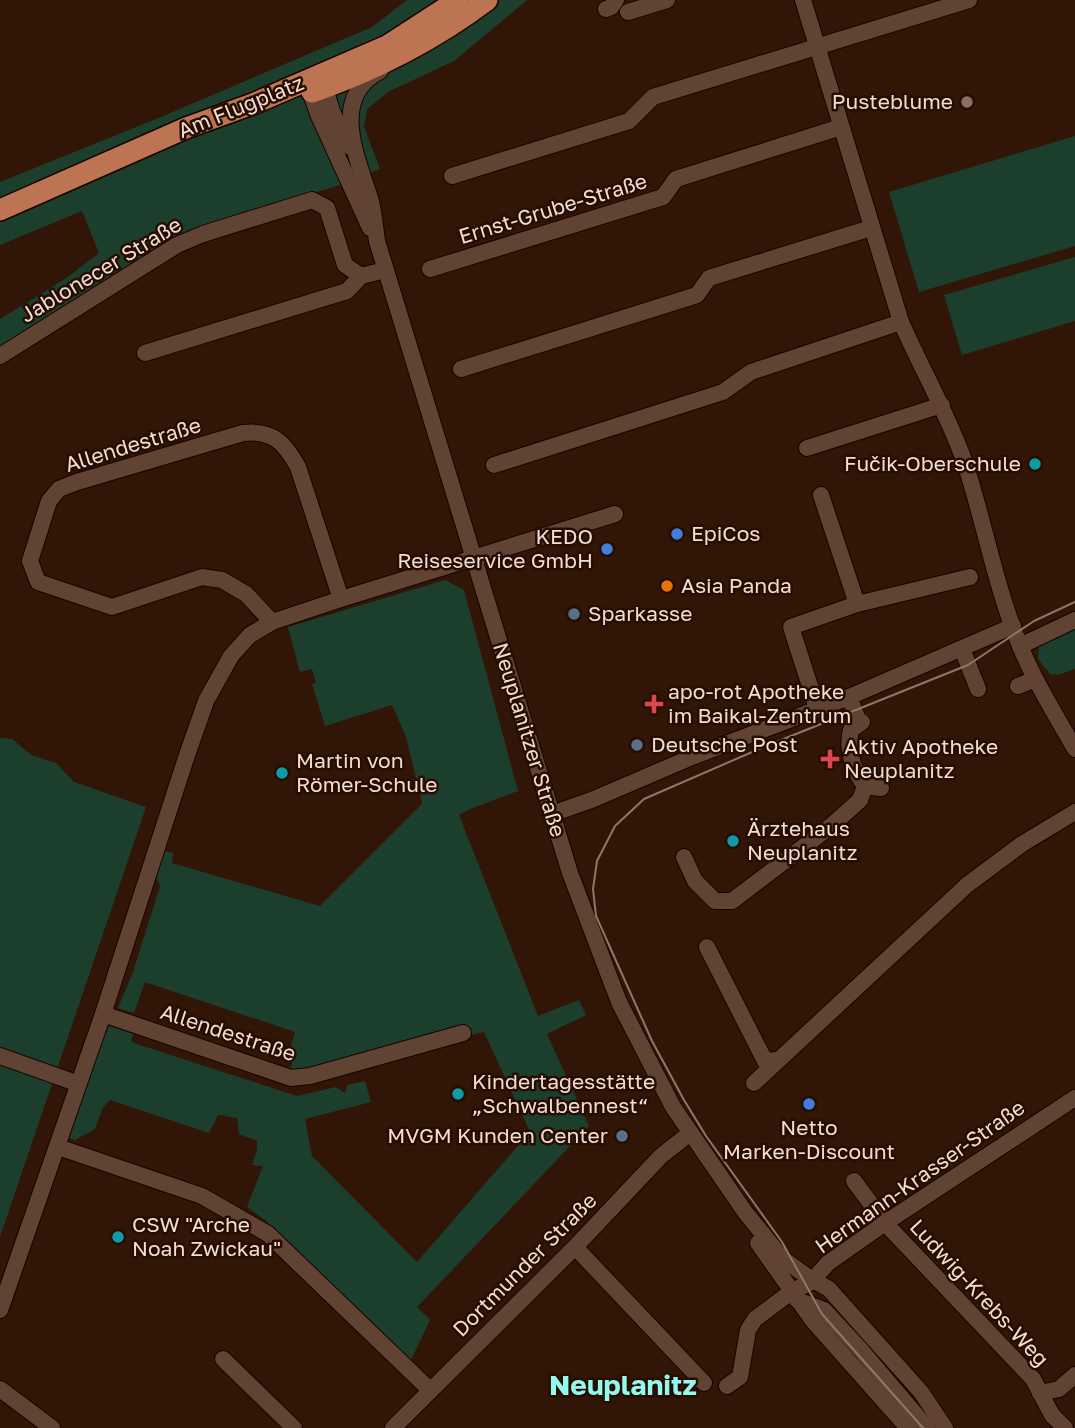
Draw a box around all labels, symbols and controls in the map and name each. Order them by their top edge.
street label: Am Flugplatz [174,69,307,143]
place label: Pusteblume [832,88,953,114]
marker: Pusteblume [959,94,975,110]
street label: Ernst-Grube-Straße [455,167,650,249]
street label: Jablonecer Straße [15,211,186,328]
street label: Allendestraße [62,411,204,477]
place label: Fučik-Oberschule [844,450,1021,476]
marker: Fučik-Oberschule [1027,456,1043,472]
place label: EpiCos [691,520,760,546]
place label: KEDO Reiseservice GmbH [397,523,593,573]
marker: EpiCos [669,526,685,542]
marker: KEDO Reiseservice GmbH [599,541,615,557]
place label: Asia Panda [681,572,792,598]
marker: Asia Panda [659,578,675,594]
place label: Sparkasse [588,600,692,626]
marker: Sparkasse [566,606,582,622]
street label: Neuplanitzer Straße [488,639,572,840]
place label: apo-rot Apotheke im Baikal-Zentrum [668,678,851,728]
marker: apo-rot Apotheke im Baikal-Zentrum [646,696,662,712]
place label: Deutsche Post [651,731,798,757]
place label: Aktiv Apotheke Neuplanitz [844,733,998,783]
marker: Deutsche Post [629,737,645,753]
place label: Martin von Römer-Schule [296,747,438,797]
marker: Aktiv Apotheke Neuplanitz [822,751,838,767]
marker: Martin von Römer-Schule [274,765,290,781]
place label: Ärztehaus Neuplanitz [747,815,857,865]
marker: Ärztehaus Neuplanitz [725,833,741,849]
street label: Allendestraße [157,998,299,1066]
place label: Kindertagesstätte „Schwalbennest“ [472,1068,655,1118]
marker: Kindertagesstätte „Schwalbennest“ [450,1086,466,1102]
street label: Hermann-Krasser-Straße [810,1094,1029,1258]
marker: Netto Marken-Discount [801,1096,817,1112]
place label: Netto Marken-Discount [723,1114,895,1164]
place label: MVGM Kunden Center [387,1122,608,1148]
marker: MVGM Kunden Center [614,1128,630,1144]
street label: Dortmunder Straße [447,1187,602,1342]
place label: CSW "Arche Noah Zwickau" [132,1211,281,1261]
street label: Ludwig-Krebs-Weg [905,1213,1055,1371]
marker: CSW "Arche Noah Zwickau" [110,1229,126,1245]
district label: Neuplanitz [549,1368,697,1401]

